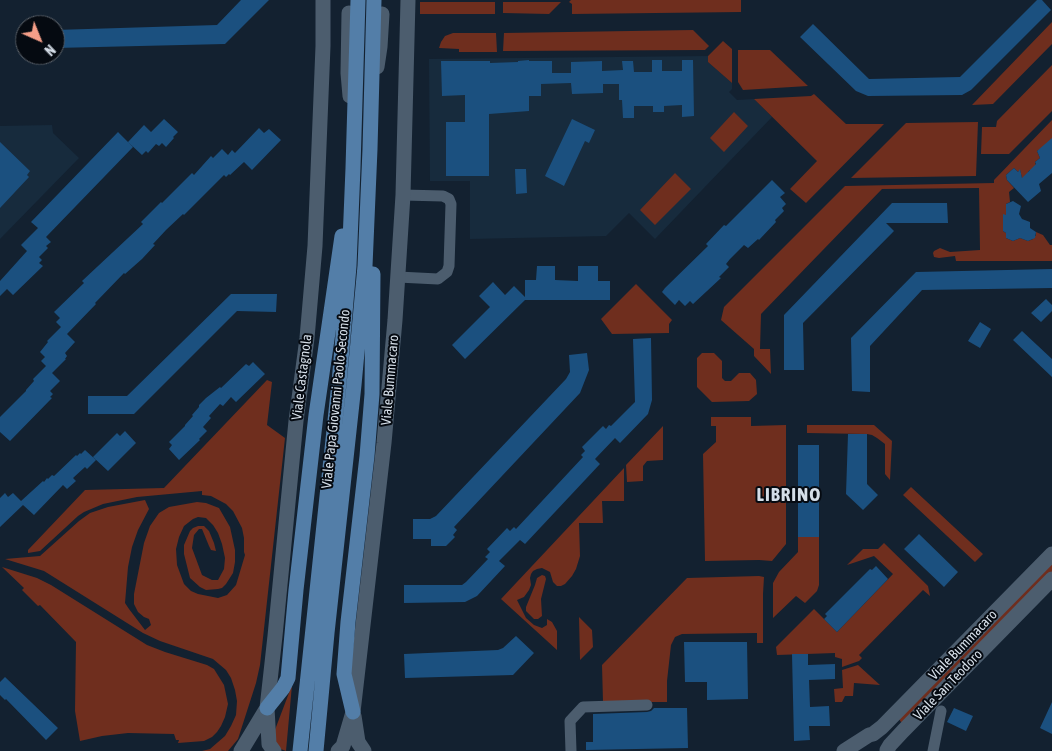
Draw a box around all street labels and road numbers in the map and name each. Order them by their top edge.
street label: Viale Papa Giovanni Paolo Secondo [318,309,354,489]
street label: Viale Castagnola [288,333,316,421]
street label: Viale Bummacaro [378,334,402,426]
street label: Viale Bummacaro [925,606,1001,684]
street label: Viale San Teodoro [910,646,986,724]

